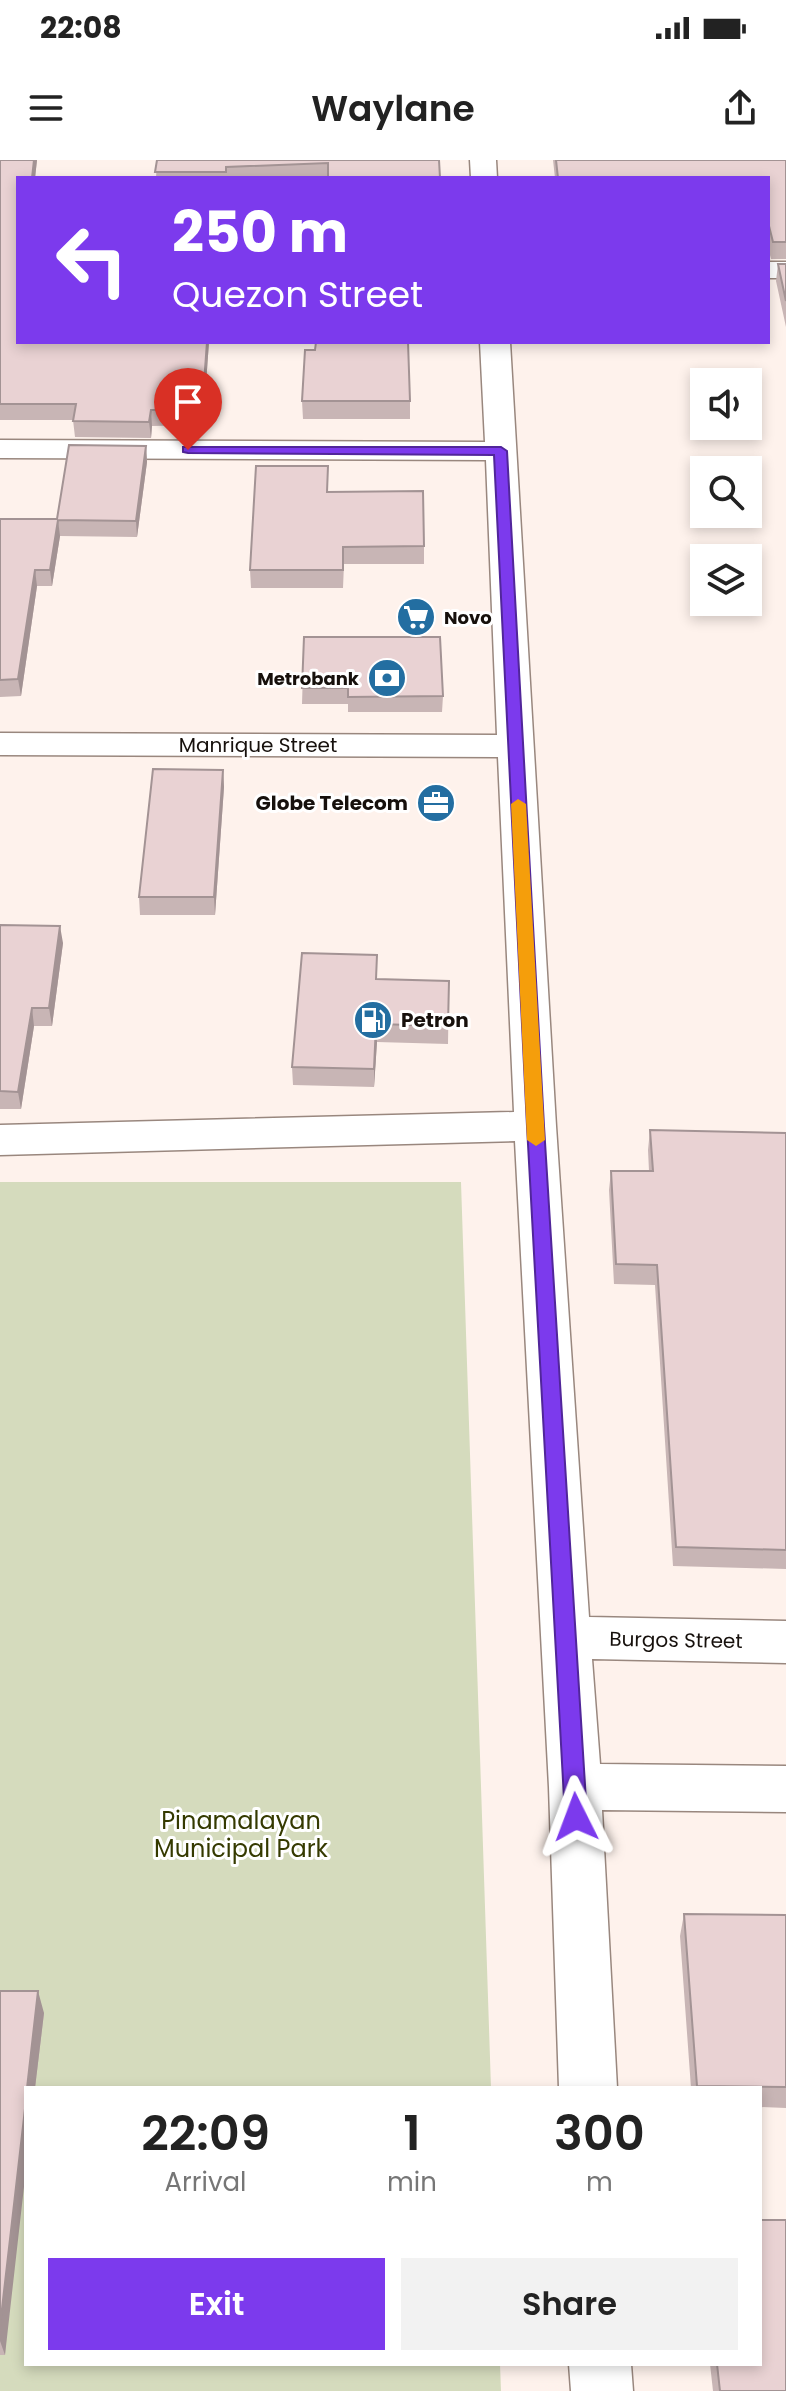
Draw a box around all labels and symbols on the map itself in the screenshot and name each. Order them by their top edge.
pin [154,368,222,450]
supermarket icon: Novo [395,596,437,638]
place label: Novo [444,605,492,630]
bank icon: Metrobank [366,657,408,699]
place label: Metrobank [257,666,360,691]
street label: Manrique Street [179,731,337,759]
office icon: Globe Telecom [415,782,457,824]
place label: Globe Telecom [256,789,408,817]
fuel station icon: Petron [352,999,394,1041]
place label: Petron [401,1006,469,1034]
street label: Burgos Street [609,1625,743,1655]
position arrow [534,1775,618,1859]
park label: Pinamalayan Municipal Park [154,1804,329,1865]

